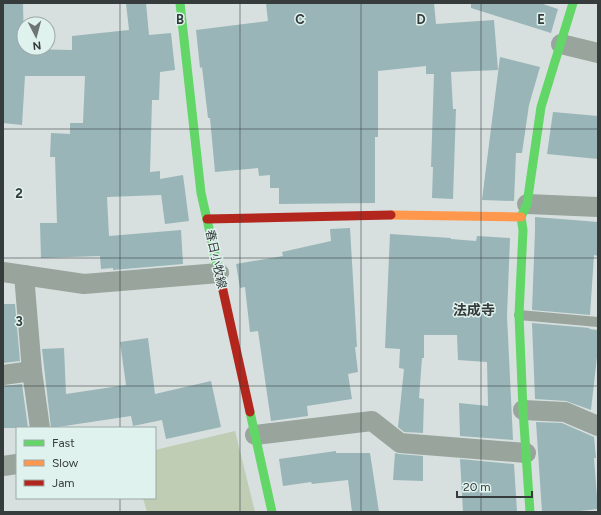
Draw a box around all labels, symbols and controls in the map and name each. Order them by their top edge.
text: B [176,12,184,27]
text: C [295,12,305,27]
text: D [416,12,426,27]
text: E [537,12,545,27]
north arrow [16,16,56,56]
text: N [32,39,42,52]
text: 2 [15,186,23,201]
street label: 春日小牧線 [203,228,229,290]
district label: 法成寺 [453,302,495,319]
text: 3 [15,314,23,329]
legend [16,427,156,499]
text: Fast [52,436,75,450]
text: Slow [52,456,79,470]
scale bar [457,473,532,499]
text: Jam [52,476,75,490]
text: 20 m [463,480,491,494]

